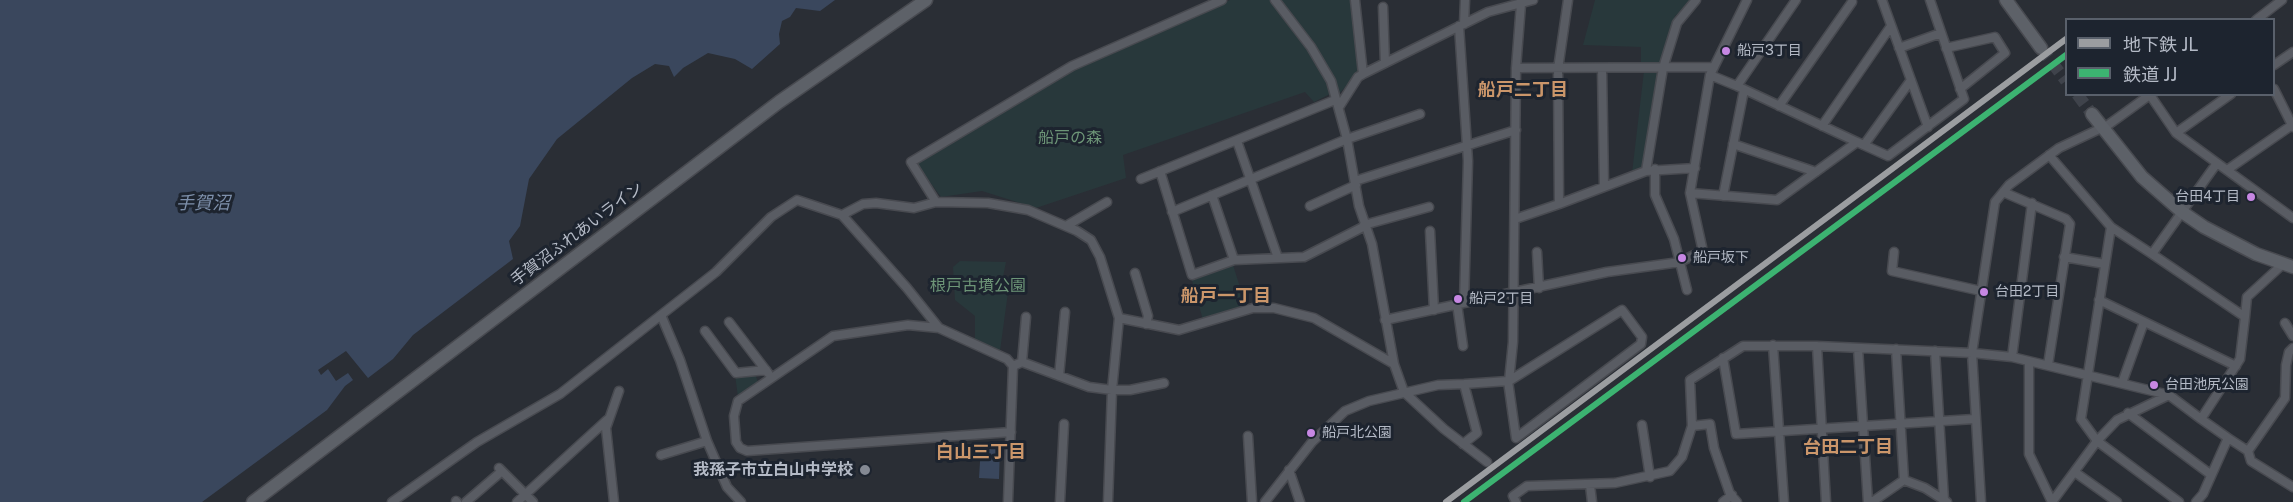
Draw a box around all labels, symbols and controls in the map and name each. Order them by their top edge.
legend [2065,18,2275,96]
text: 地下鉄 JL [2123,34,2199,55]
place label: 船戸3丁目 [1737,43,1802,59]
marker: 船戸3丁目 [1720,45,1732,57]
text: 鉄道 JJ [2123,64,2177,85]
district label: 船戸二丁目 [1478,79,1568,101]
park label: 船戸の森 [1038,128,1102,148]
street label: 手賀沼ふれあいライン [507,178,647,290]
place label: 台田4丁目 [2175,189,2240,205]
marker: 台田4丁目 [2245,191,2257,203]
water label: 手賀沼 [176,192,230,214]
place label: 船戸坂下 [1693,250,1749,266]
marker: 船戸坂下 [1676,252,1688,264]
park label: 根戸古墳公園 [930,276,1026,296]
place label: 台田2丁目 [1995,284,2059,300]
district label: 船戸一丁目 [1181,285,1271,307]
marker: 台田2丁目 [1978,286,1990,298]
place label: 船戸2丁目 [1469,291,1533,307]
marker: 船戸2丁目 [1452,293,1464,305]
place label: 台田池尻公園 [2165,377,2249,393]
marker: 台田池尻公園 [2148,379,2160,391]
place label: 船戸北公園 [1322,425,1392,441]
marker: 船戸北公園 [1305,427,1317,439]
district label: 台田二丁目 [1803,436,1893,458]
district label: 白山三丁目 [936,441,1026,463]
place label: 我孫子市立白山中学校 [693,460,853,480]
marker: 我孫子市立白山中学校 [858,463,872,477]

